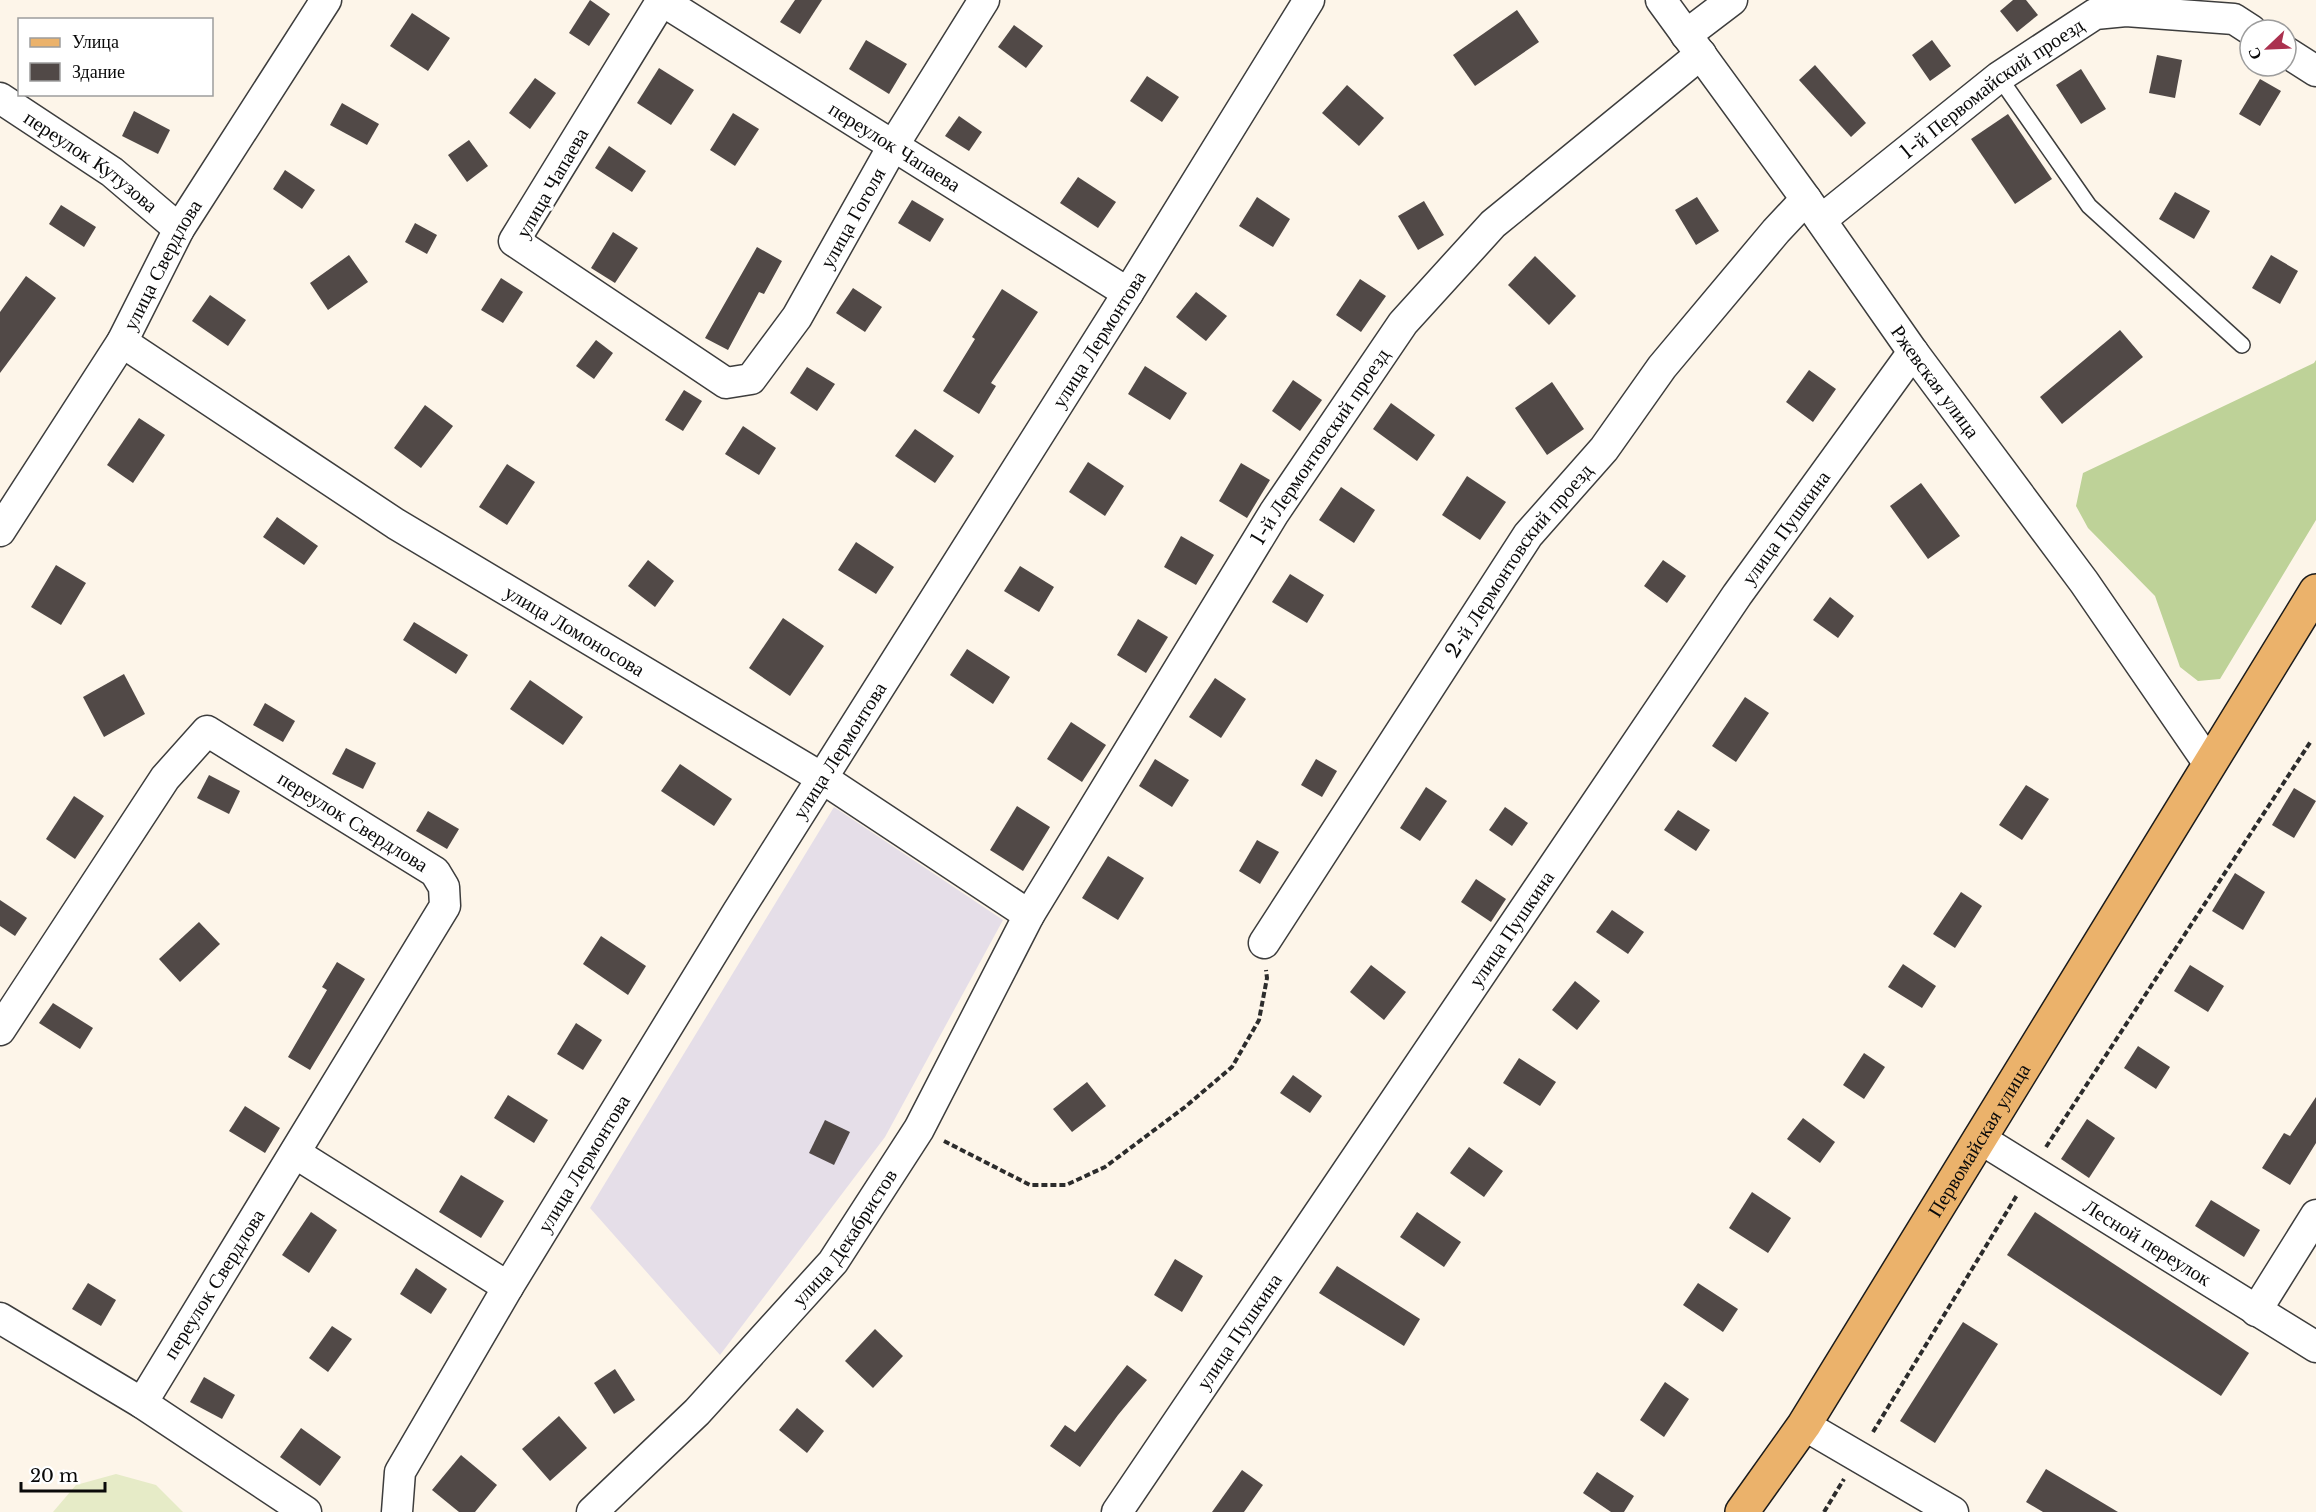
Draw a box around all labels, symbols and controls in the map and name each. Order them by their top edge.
street label: 1-й Первомайский проезд [1895,13,2088,164]
legend [18,18,213,96]
north arrow [2238,18,2298,78]
text: Улица [72,31,119,53]
text: С [2243,45,2266,63]
text: Здание [72,61,125,83]
street label: переулок Чапаева [825,96,965,197]
street label: переулок Кутузова [20,105,163,218]
street label: улица Чапаева [511,124,593,242]
street label: улица Гоголя [815,163,890,273]
street label: улица Свердлова [118,195,207,334]
street label: улица Лермонтова [1047,266,1151,412]
street label: Ржевская улица [1886,320,1985,443]
street label: 1-й Лермонтовский проезд [1246,344,1394,549]
street label: 2-й Лермонтовский проезд [1440,459,1598,662]
street label: улица Пушкина [1736,466,1835,589]
street label: улица Ломоносова [500,580,649,682]
street label: улица Лермонтова [787,678,892,823]
street label: переулок Свердлова [274,766,433,877]
street label: улица Пушкина [1464,866,1559,991]
street label: Первомайская улица [1923,1059,2035,1221]
street label: улица Лермонтова [532,1090,635,1237]
street label: улица Декабристов [787,1164,902,1311]
street label: Лесной переулок [2079,1194,2216,1291]
street label: переулок Свердлова [158,1205,270,1363]
street label: улица Пушкина [1191,1269,1287,1394]
scale bar [21,1455,105,1493]
text: 20 m [30,1465,78,1487]

